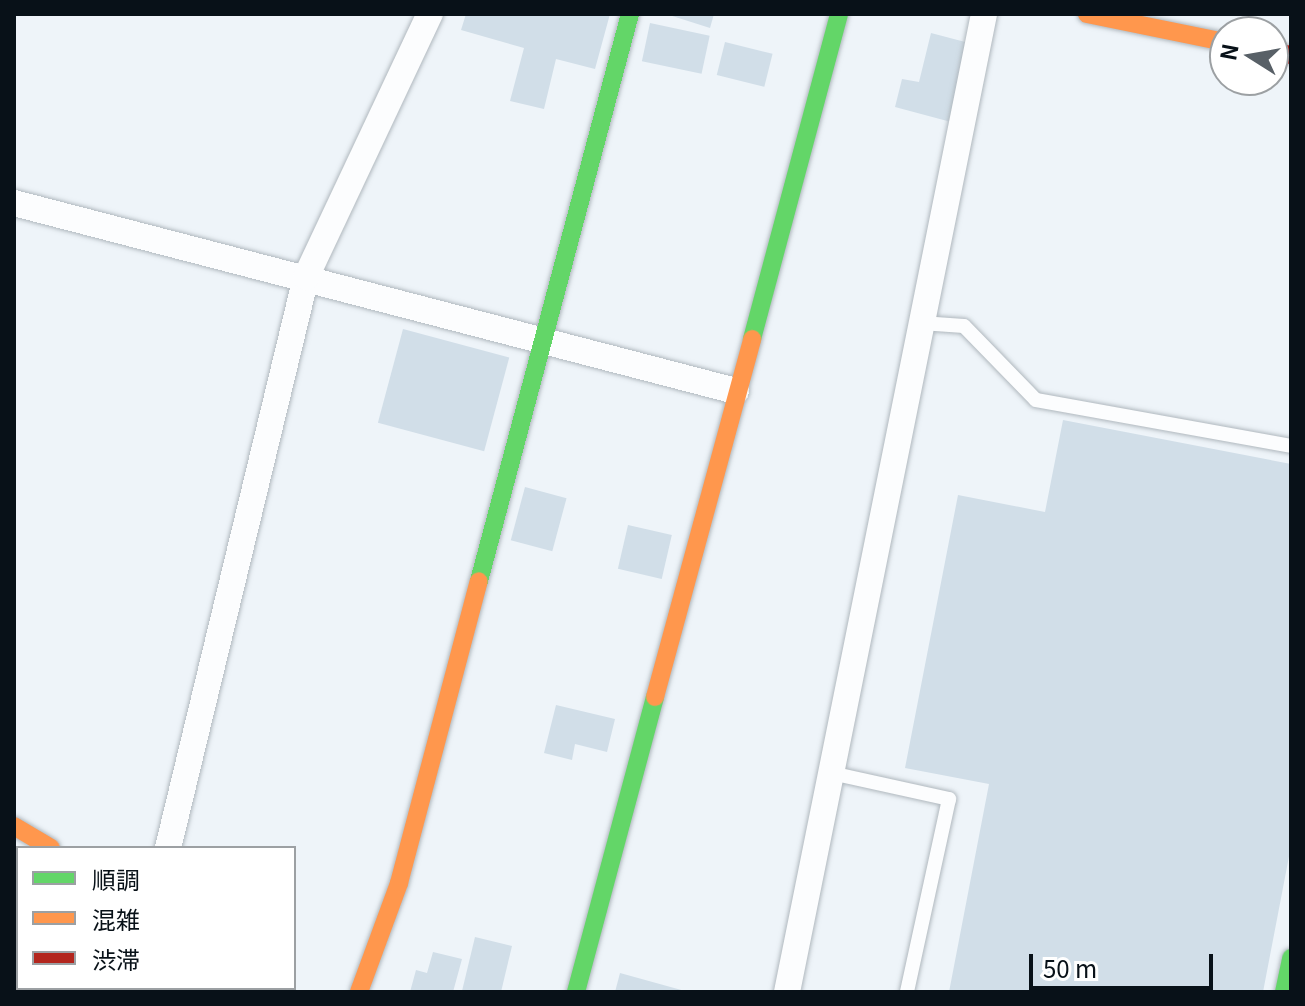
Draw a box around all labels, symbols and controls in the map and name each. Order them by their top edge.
north arrow [1209,16,1289,96]
text: N [1210,41,1245,63]
legend [16,846,296,990]
text: 順調 [92,861,140,896]
text: 混雑 [92,901,140,936]
scale bar [1033,938,1217,988]
text: 渋滞 [92,941,140,976]
text: 50 m [1043,950,1097,985]

